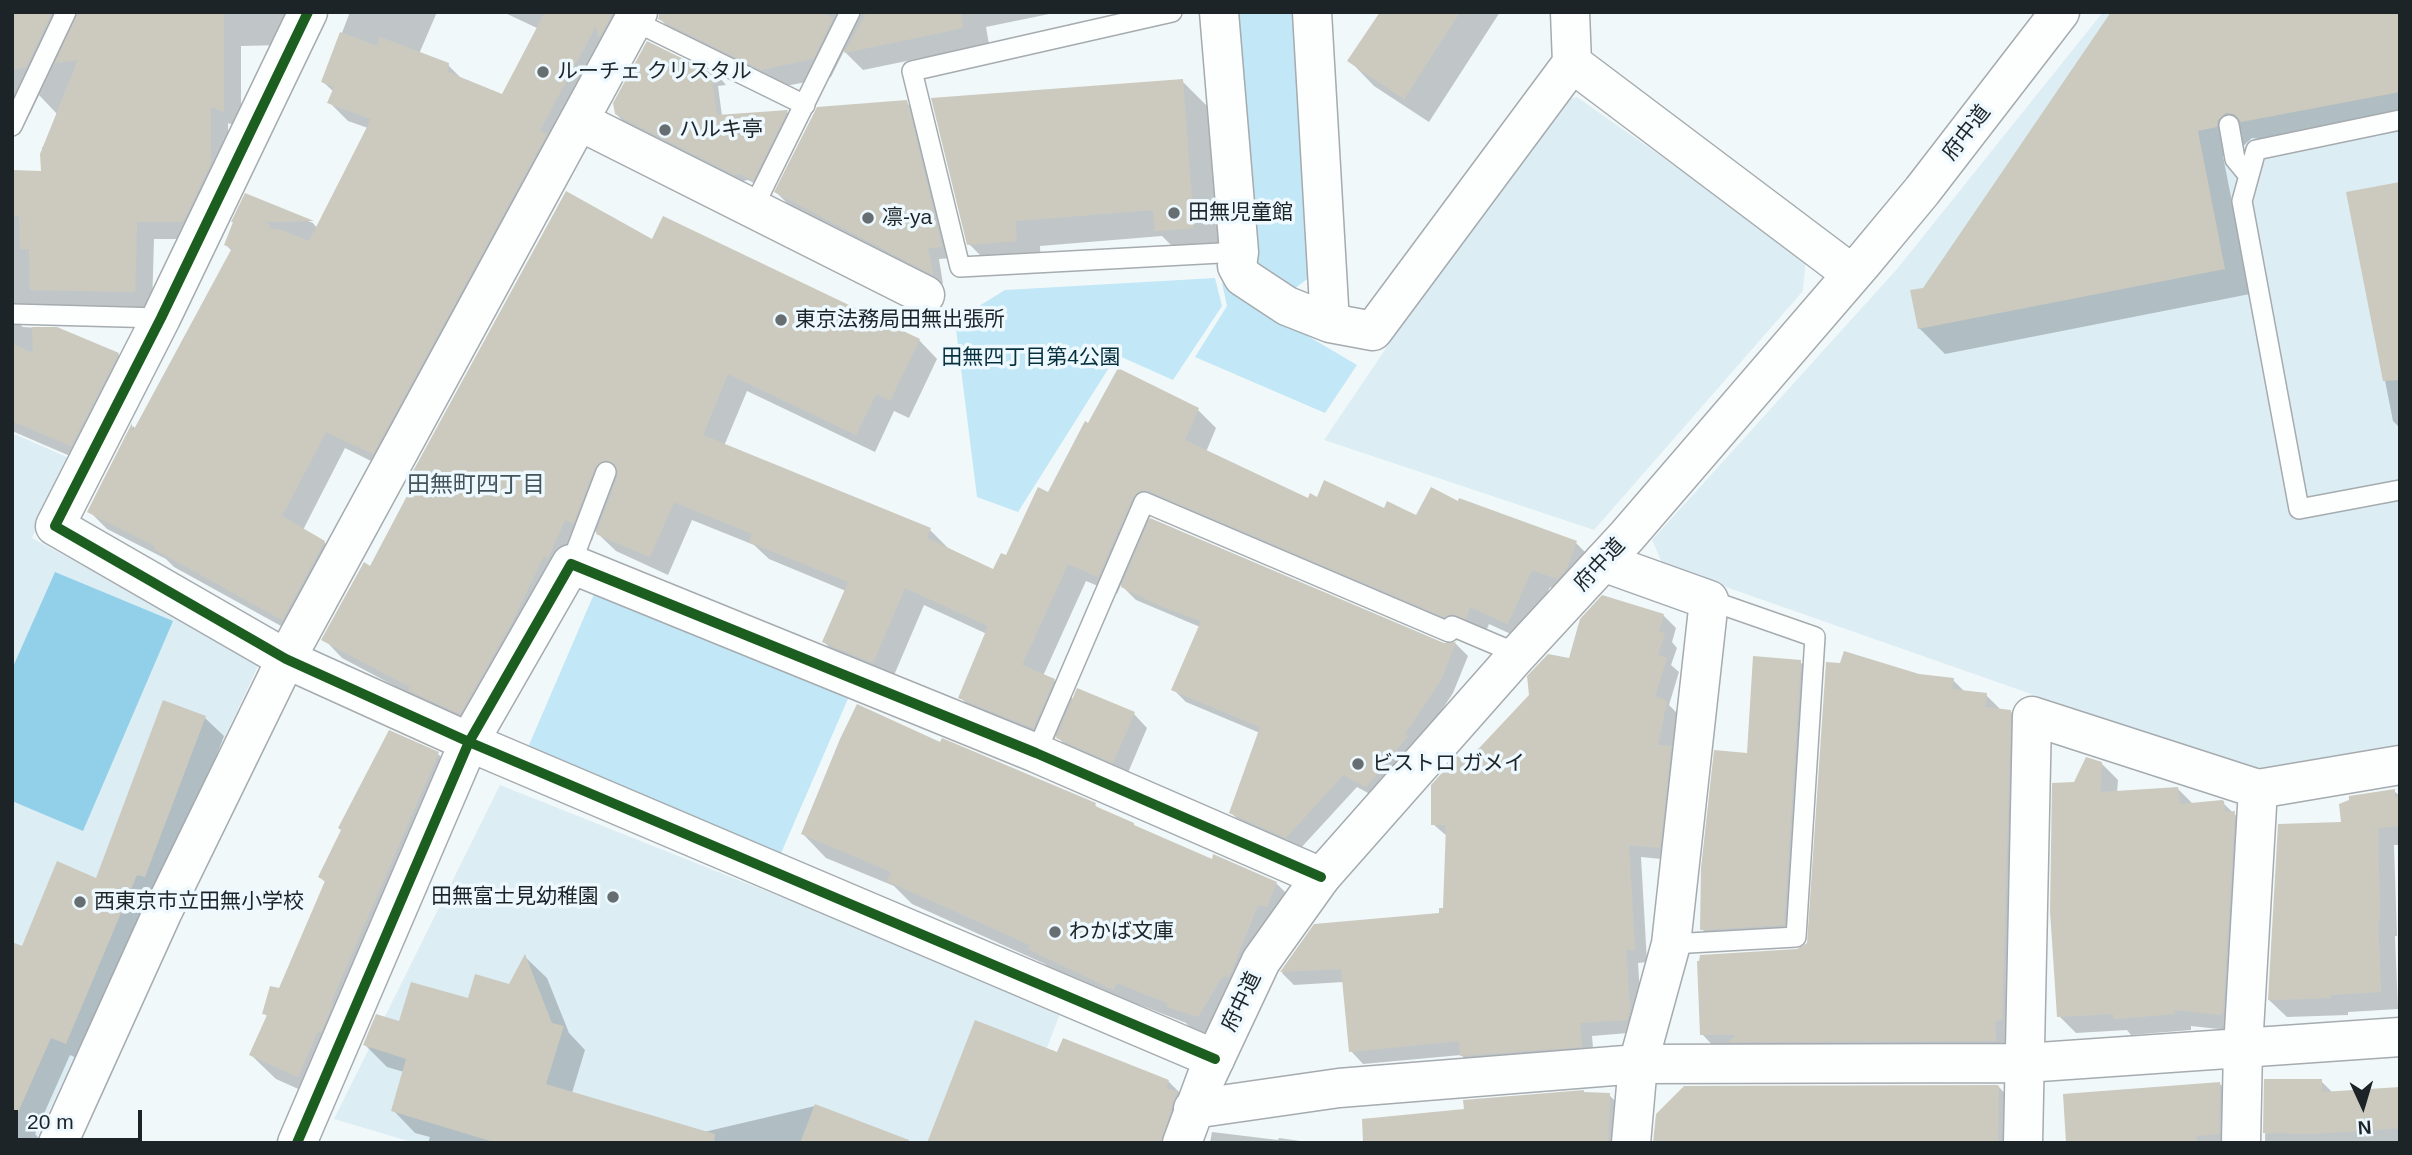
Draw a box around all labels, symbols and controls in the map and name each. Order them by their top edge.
place label: ルーチェ クリスタル [557,59,752,85]
marker: ルーチェ クリスタル [535,64,551,80]
street label: 府中道 [1938,100,1996,166]
place label: ハルキ亭 [679,117,763,143]
marker: ハルキ亭 [657,122,673,138]
place label: 田無児童館 [1188,200,1293,226]
place label: 凛-ya [882,205,932,231]
marker: 田無児童館 [1166,205,1182,221]
marker: 凛-ya [860,210,876,226]
place label: 東京法務局田無出張所 [795,307,1005,333]
marker: 東京法務局田無出張所 [773,312,789,328]
park label: 田無四丁目第4公園 [941,345,1121,371]
district label: 田無町四丁目 [407,472,545,500]
street label: 府中道 [1569,533,1631,597]
place label: ビストロ ガメイ [1372,751,1525,777]
marker: ビストロ ガメイ [1350,756,1366,772]
place label: 田無富士見幼稚園 [431,884,599,910]
place label: 西東京市立田無小学校 [94,889,304,915]
marker: 田無富士見幼稚園 [605,889,621,905]
marker: 西東京市立田無小学校 [72,894,88,910]
place label: わかば文庫 [1069,919,1174,945]
marker: わかば文庫 [1047,924,1063,940]
street label: 府中道 [1217,968,1267,1036]
north arrow [2328,1071,2398,1141]
scale bar [18,1096,145,1140]
text: 20 m [27,1110,74,1133]
text: N [2357,1116,2372,1138]

